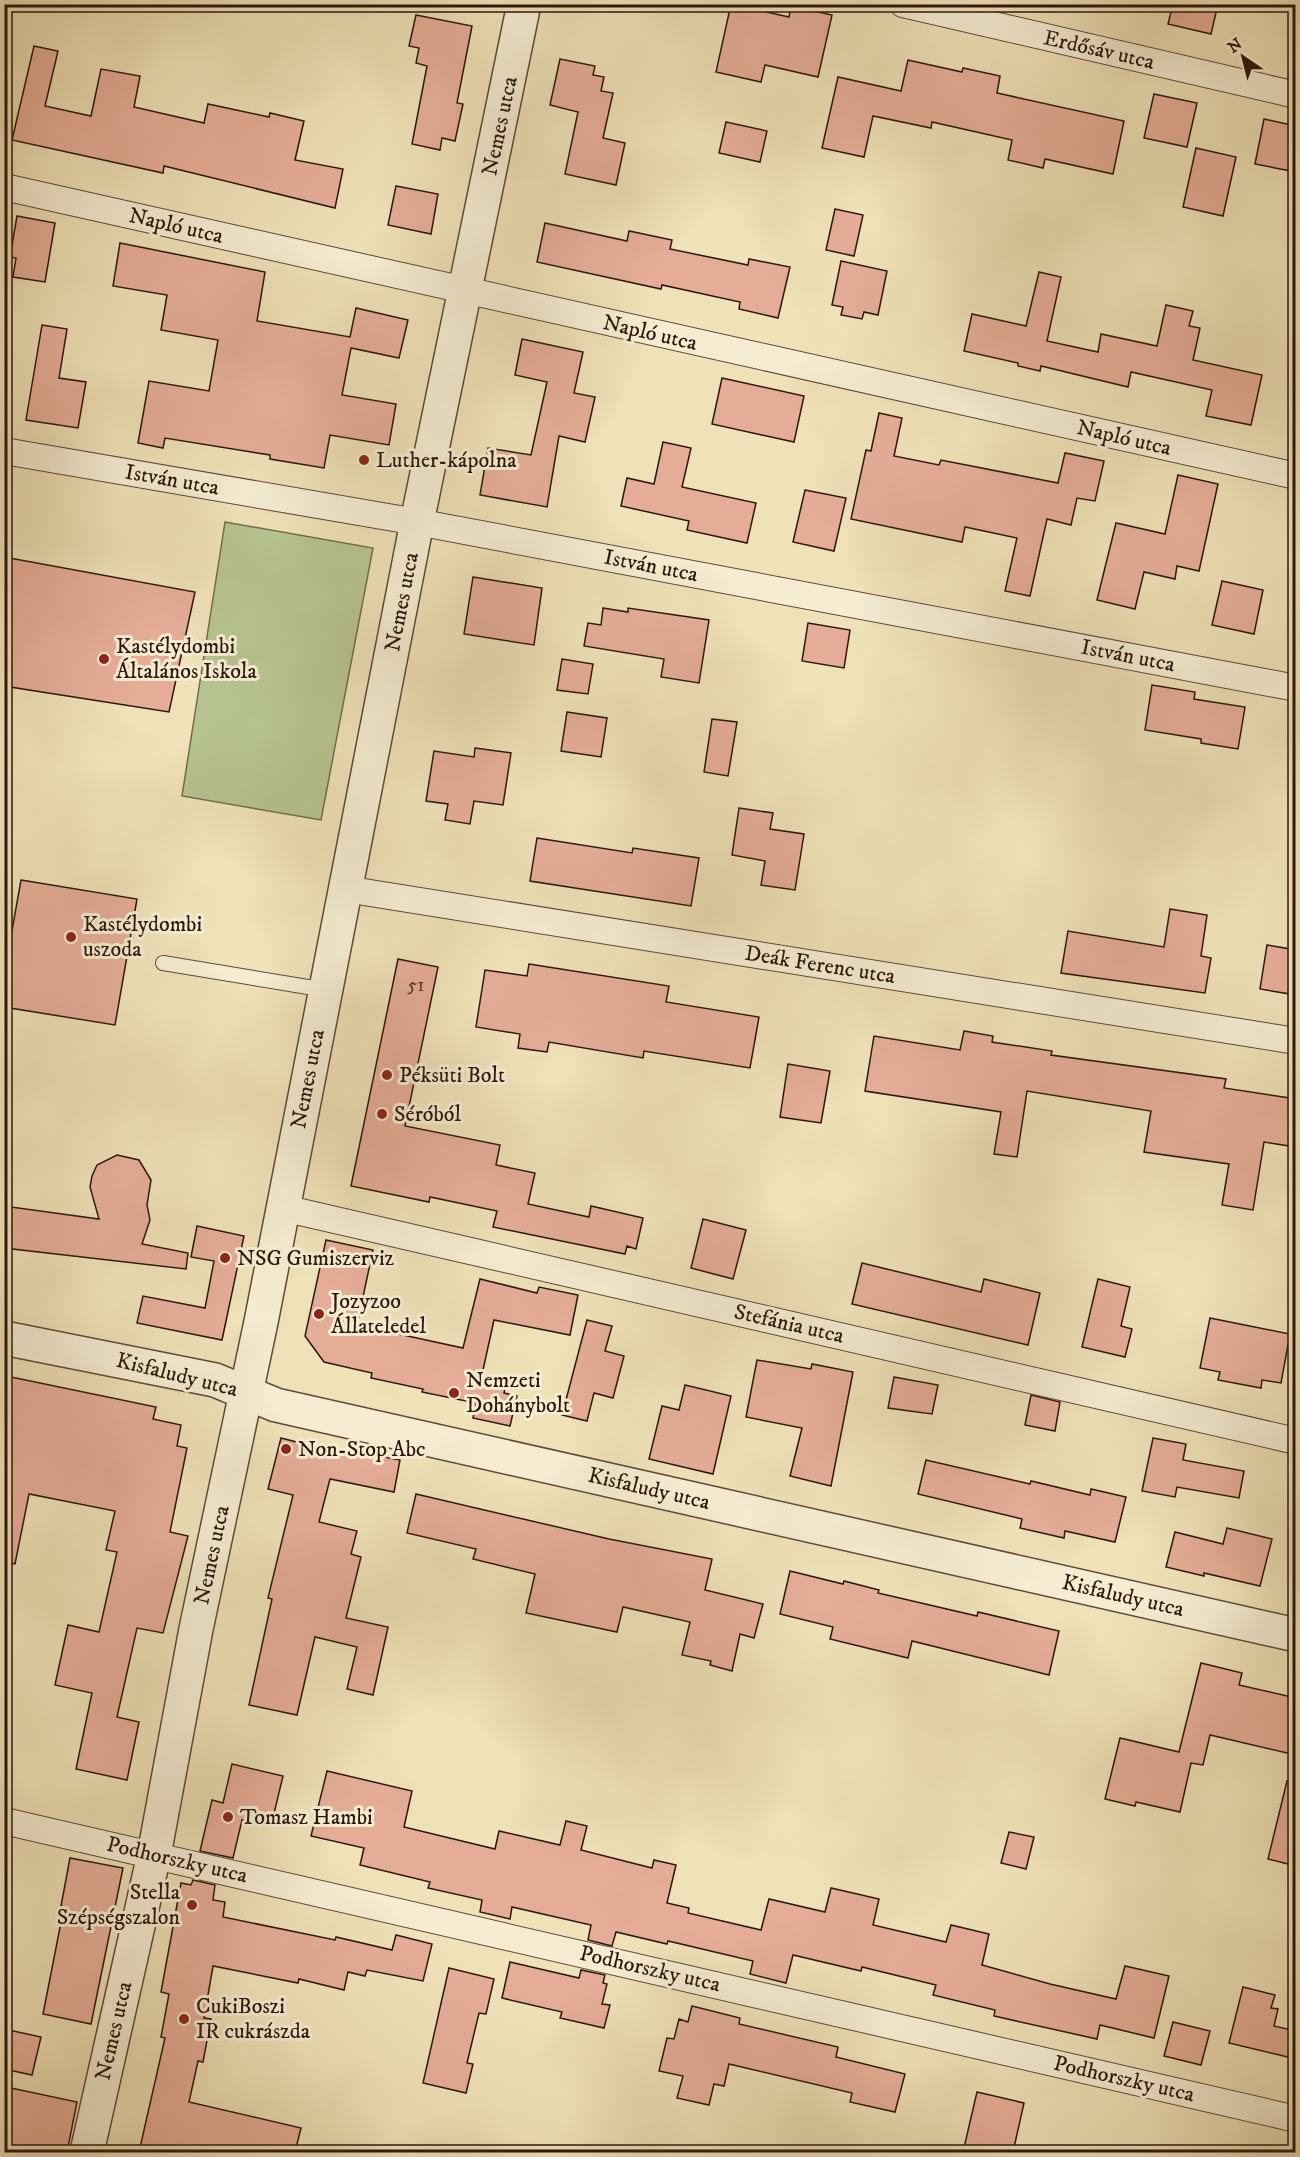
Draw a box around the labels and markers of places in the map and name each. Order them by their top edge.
place label: Luther-kápolna [376,447,517,474]
marker: Luther-kápolna [357,453,371,467]
place label: Kastélydombi Általános Iskola [116,633,257,685]
marker: Kastélydombi Általános Iskola [97,652,111,666]
place label: Kastélydombi uszoda [83,911,202,963]
marker: Kastélydombi uszoda [64,930,78,944]
place label: Péksüti Bolt [399,1062,505,1089]
marker: Péksüti Bolt [380,1068,394,1082]
place label: Séróból [394,1101,461,1128]
marker: Séróból [375,1107,389,1121]
place label: NSG Gumiszerviz [237,1245,395,1272]
marker: NSG Gumiszerviz [218,1251,232,1265]
place label: Jozyzoo Állateledel [329,1288,426,1340]
marker: Jozyzoo Állateledel [312,1307,326,1321]
place label: Nemzeti Dohánybolt [466,1367,570,1419]
marker: Nemzeti Dohánybolt [447,1386,461,1400]
place label: Non-Stop Abc [298,1436,426,1463]
marker: Non-Stop Abc [279,1442,293,1456]
place label: Tomasz Hambi [240,1804,373,1831]
marker: Tomasz Hambi [221,1810,235,1824]
place label: Stella Szépségszalon [57,1879,181,1931]
marker: Stella Szépségszalon [185,1898,199,1912]
place label: CukiBoszi IR cukrászda [196,1993,311,2045]
marker: CukiBoszi IR cukrászda [177,2012,191,2026]

